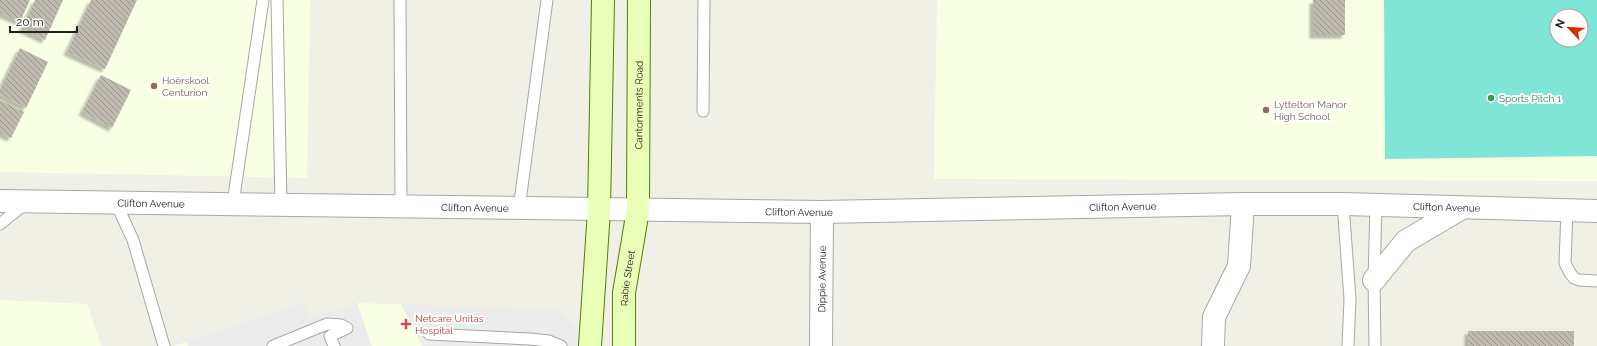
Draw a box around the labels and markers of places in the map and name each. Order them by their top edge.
place label: Hoërskool Centurion [162,75,209,98]
marker: Hoërskool Centurion [149,81,159,91]
marker: Sports Pitch 1 [1486,93,1496,103]
place label: Sports Pitch 1 [1499,93,1562,104]
place label: Lyttelton Manor High School [1274,99,1347,122]
marker: Lyttelton Manor High School [1261,105,1271,115]
place label: Netcare Unitas Hospital [415,313,484,336]
marker: Netcare Unitas Hospital [400,318,412,330]

